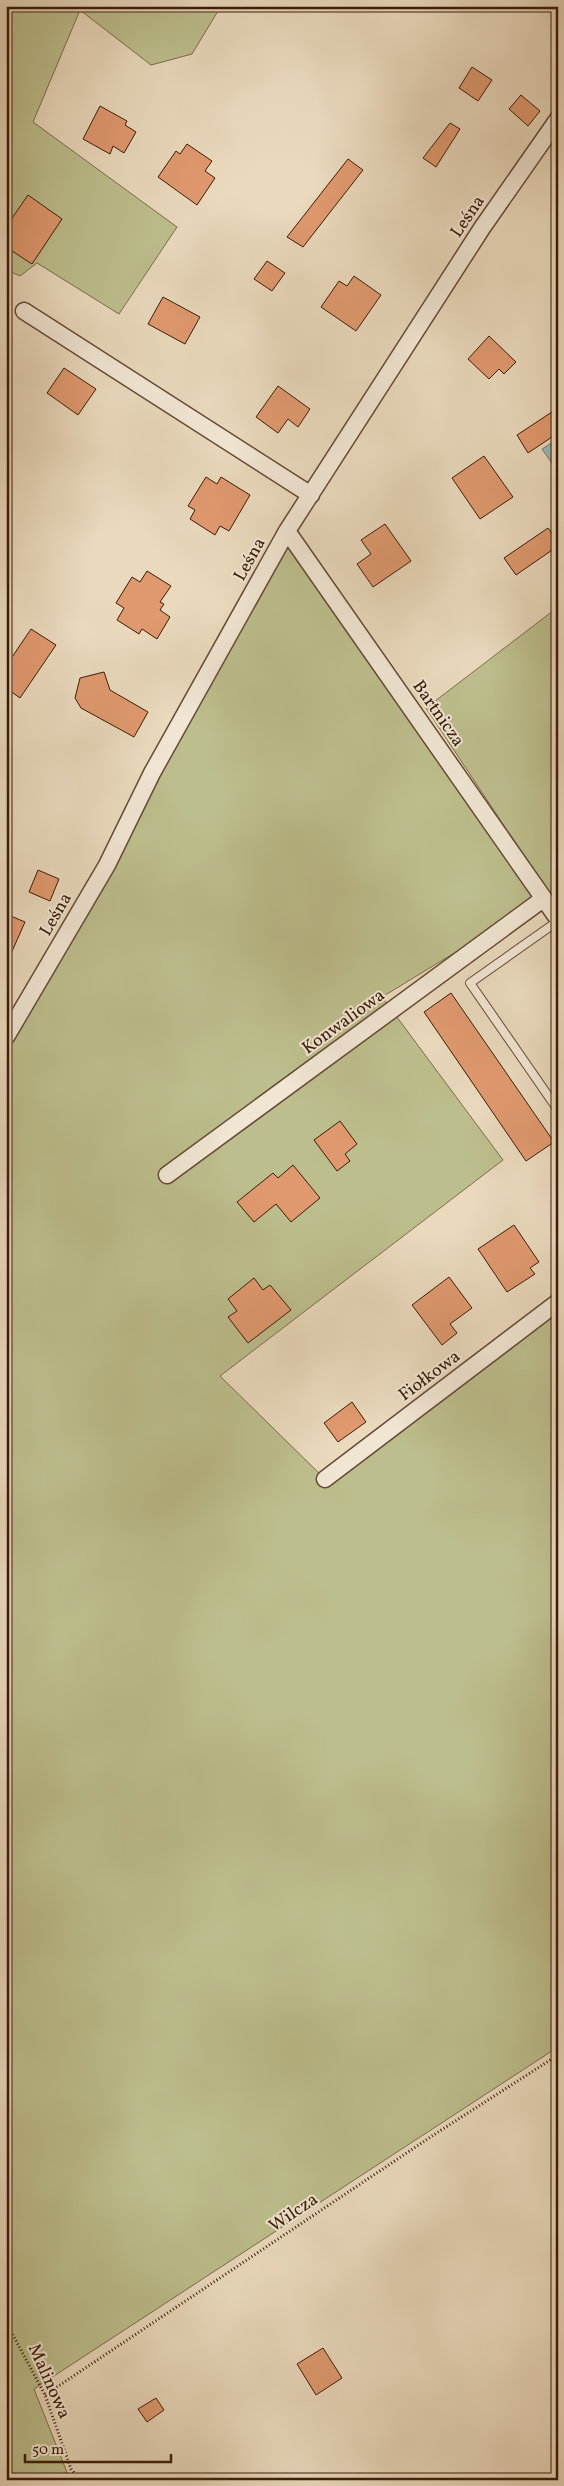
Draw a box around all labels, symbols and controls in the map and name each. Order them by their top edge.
street label: Leśna [445,191,491,243]
street label: Leśna [228,534,272,586]
street label: Bartnicza [406,675,470,752]
street label: Leśna [34,889,79,941]
street label: Konwaliowa [297,984,391,1061]
street label: Fiołkowa [394,1345,466,1408]
street label: Wilcza [264,2188,323,2239]
street label: Malinowa [21,2340,76,2423]
scale bar [25,2431,171,2463]
text: 50 m [32,2440,64,2461]

